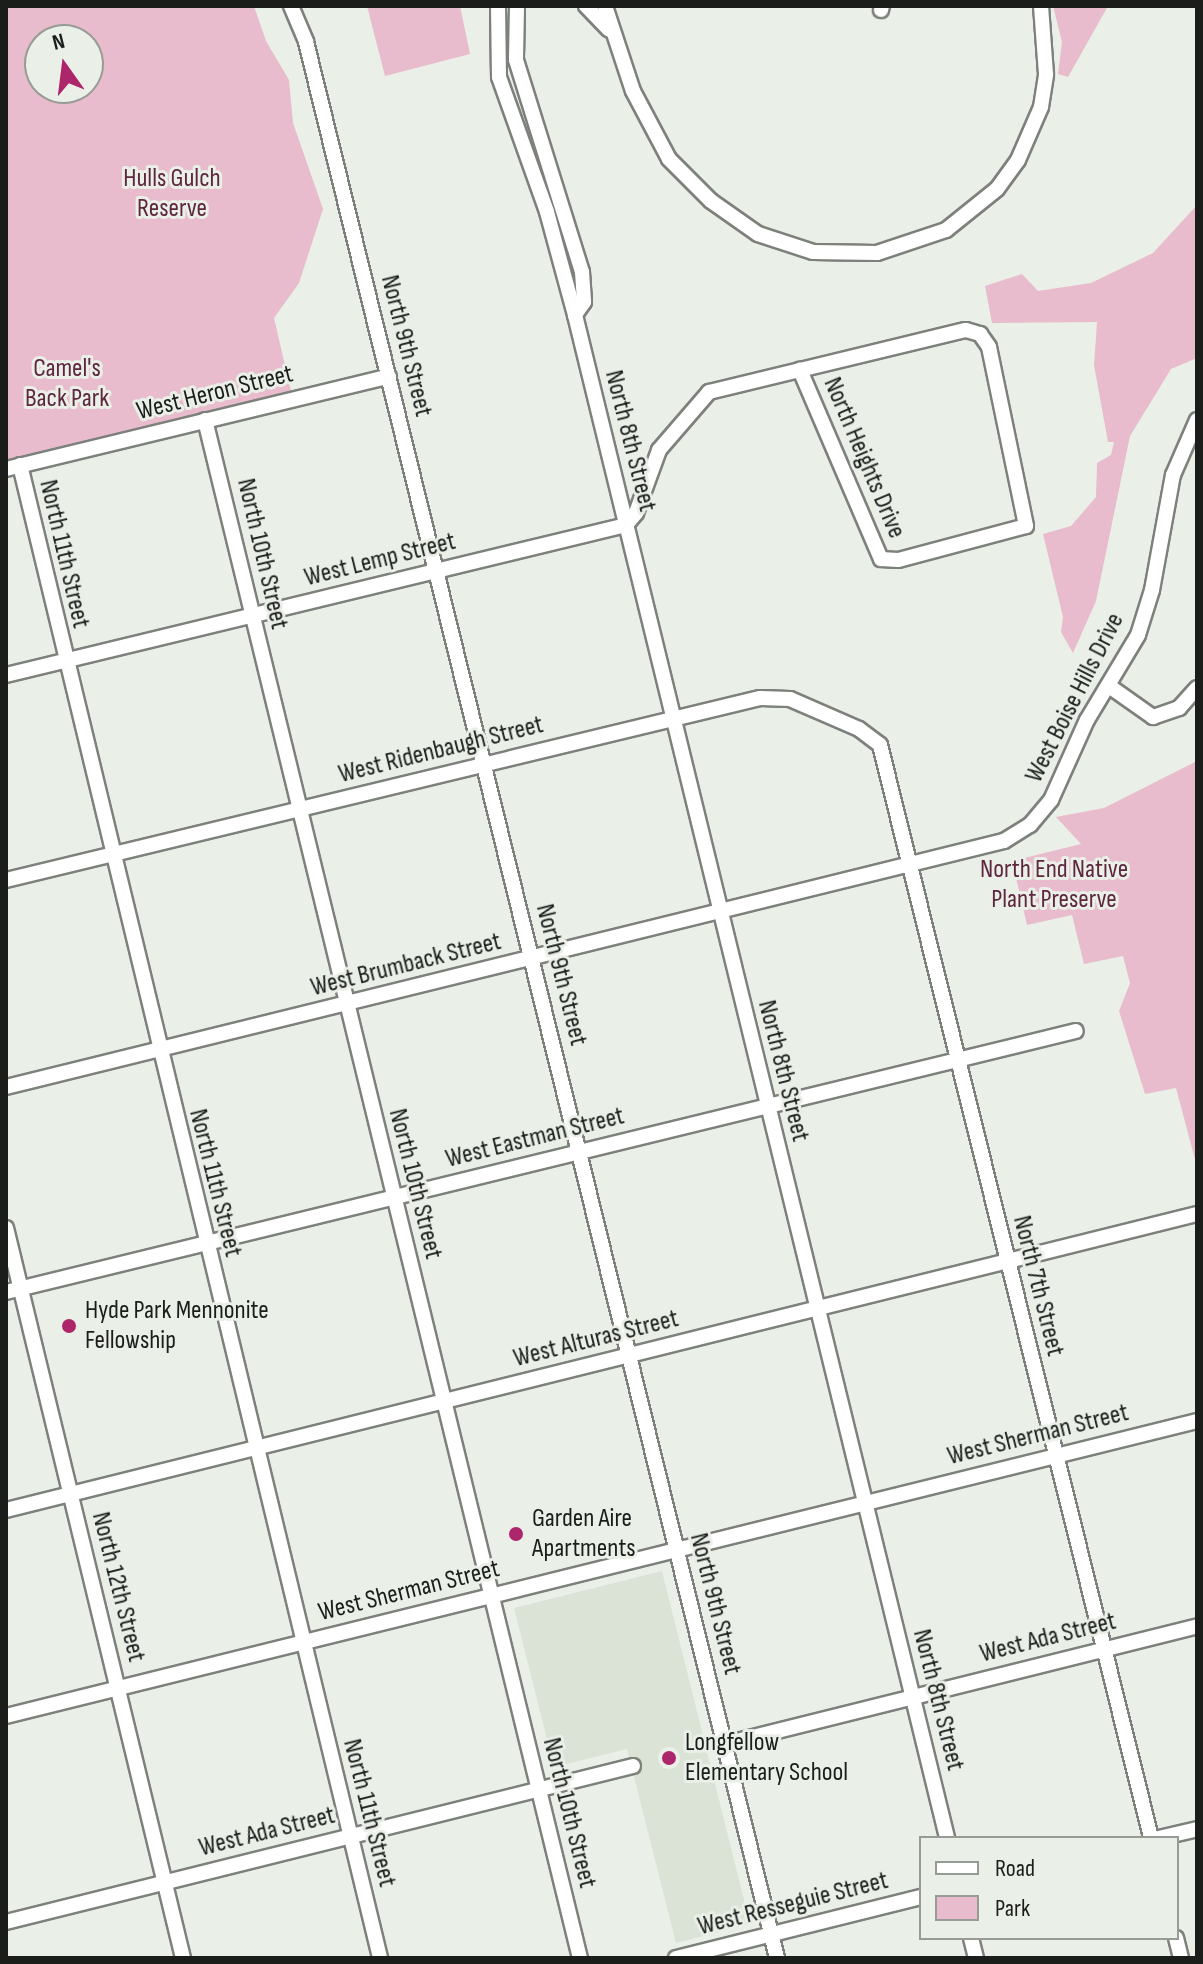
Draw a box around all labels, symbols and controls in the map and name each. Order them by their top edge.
north arrow [24,24,104,104]
text: N [50,28,68,57]
park label: Hulls Gulch Reserve [123,163,221,224]
street label: North 9th Street [373,272,439,420]
park label: Camel's Back Park [25,353,109,414]
street label: West Heron Street [134,359,296,427]
street label: North 8th Street [597,367,663,515]
street label: North Heights Drive [816,373,912,543]
street label: North 10th Street [230,476,294,632]
street label: North 11th Street [32,477,96,631]
street label: West Lemp Street [301,526,459,594]
street label: West Boise Hills Drive [1019,608,1131,788]
street label: West Ridenbaugh Street [335,709,547,791]
park label: North End Native Plant Preserve [980,854,1128,916]
street label: North 9th Street [528,901,594,1049]
street label: West Brumback Street [308,926,504,1004]
street label: North 8th Street [750,997,816,1145]
street label: West Eastman Street [443,1101,627,1175]
street label: North 11th Street [182,1106,248,1260]
street label: North 10th Street [381,1106,449,1262]
street label: North 7th Street [1005,1213,1071,1359]
place label: Hyde Park Mennonite Fellowship [85,1295,269,1356]
street label: West Alturas Street [510,1303,682,1375]
marker: Hyde Park Mennonite Fellowship [60,1317,78,1335]
street label: West Sherman Street [944,1397,1132,1473]
place label: Garden Aire Apartments [532,1503,636,1564]
street label: North 12th Street [84,1509,152,1665]
marker: Garden Aire Apartments [507,1525,525,1543]
street label: North 9th Street [682,1530,748,1678]
street label: West Sherman Street [315,1553,503,1629]
street label: West Ada Street [977,1606,1119,1670]
street label: North 8th Street [905,1626,971,1774]
place label: Longfellow Elementary School [685,1727,848,1788]
street label: North 10th Street [535,1735,603,1891]
street label: North 11th Street [336,1736,402,1890]
marker: Longfellow Elementary School [660,1749,678,1767]
street label: West Ada Street [196,1800,338,1864]
legend [919,1836,1179,1940]
text: Road [995,1854,1035,1883]
street label: West Resseguie Street [695,1865,891,1943]
text: Park [995,1894,1030,1923]

